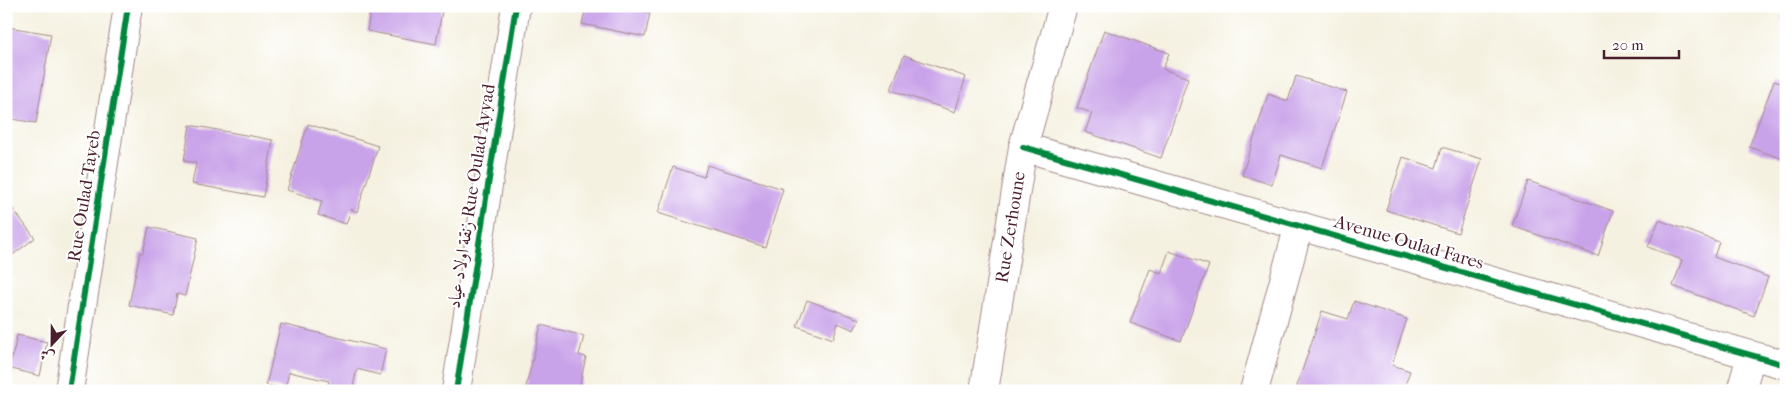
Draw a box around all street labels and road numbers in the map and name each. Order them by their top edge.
street label: زنقة اولاد عياد Rue Oulad Ayyad [443,82,500,310]
street label: Rue Oulad Tayeb [64,129,105,264]
street label: Rue Zerhoune [991,170,1030,284]
street label: Avenue Oulad Fares [1331,211,1486,274]

